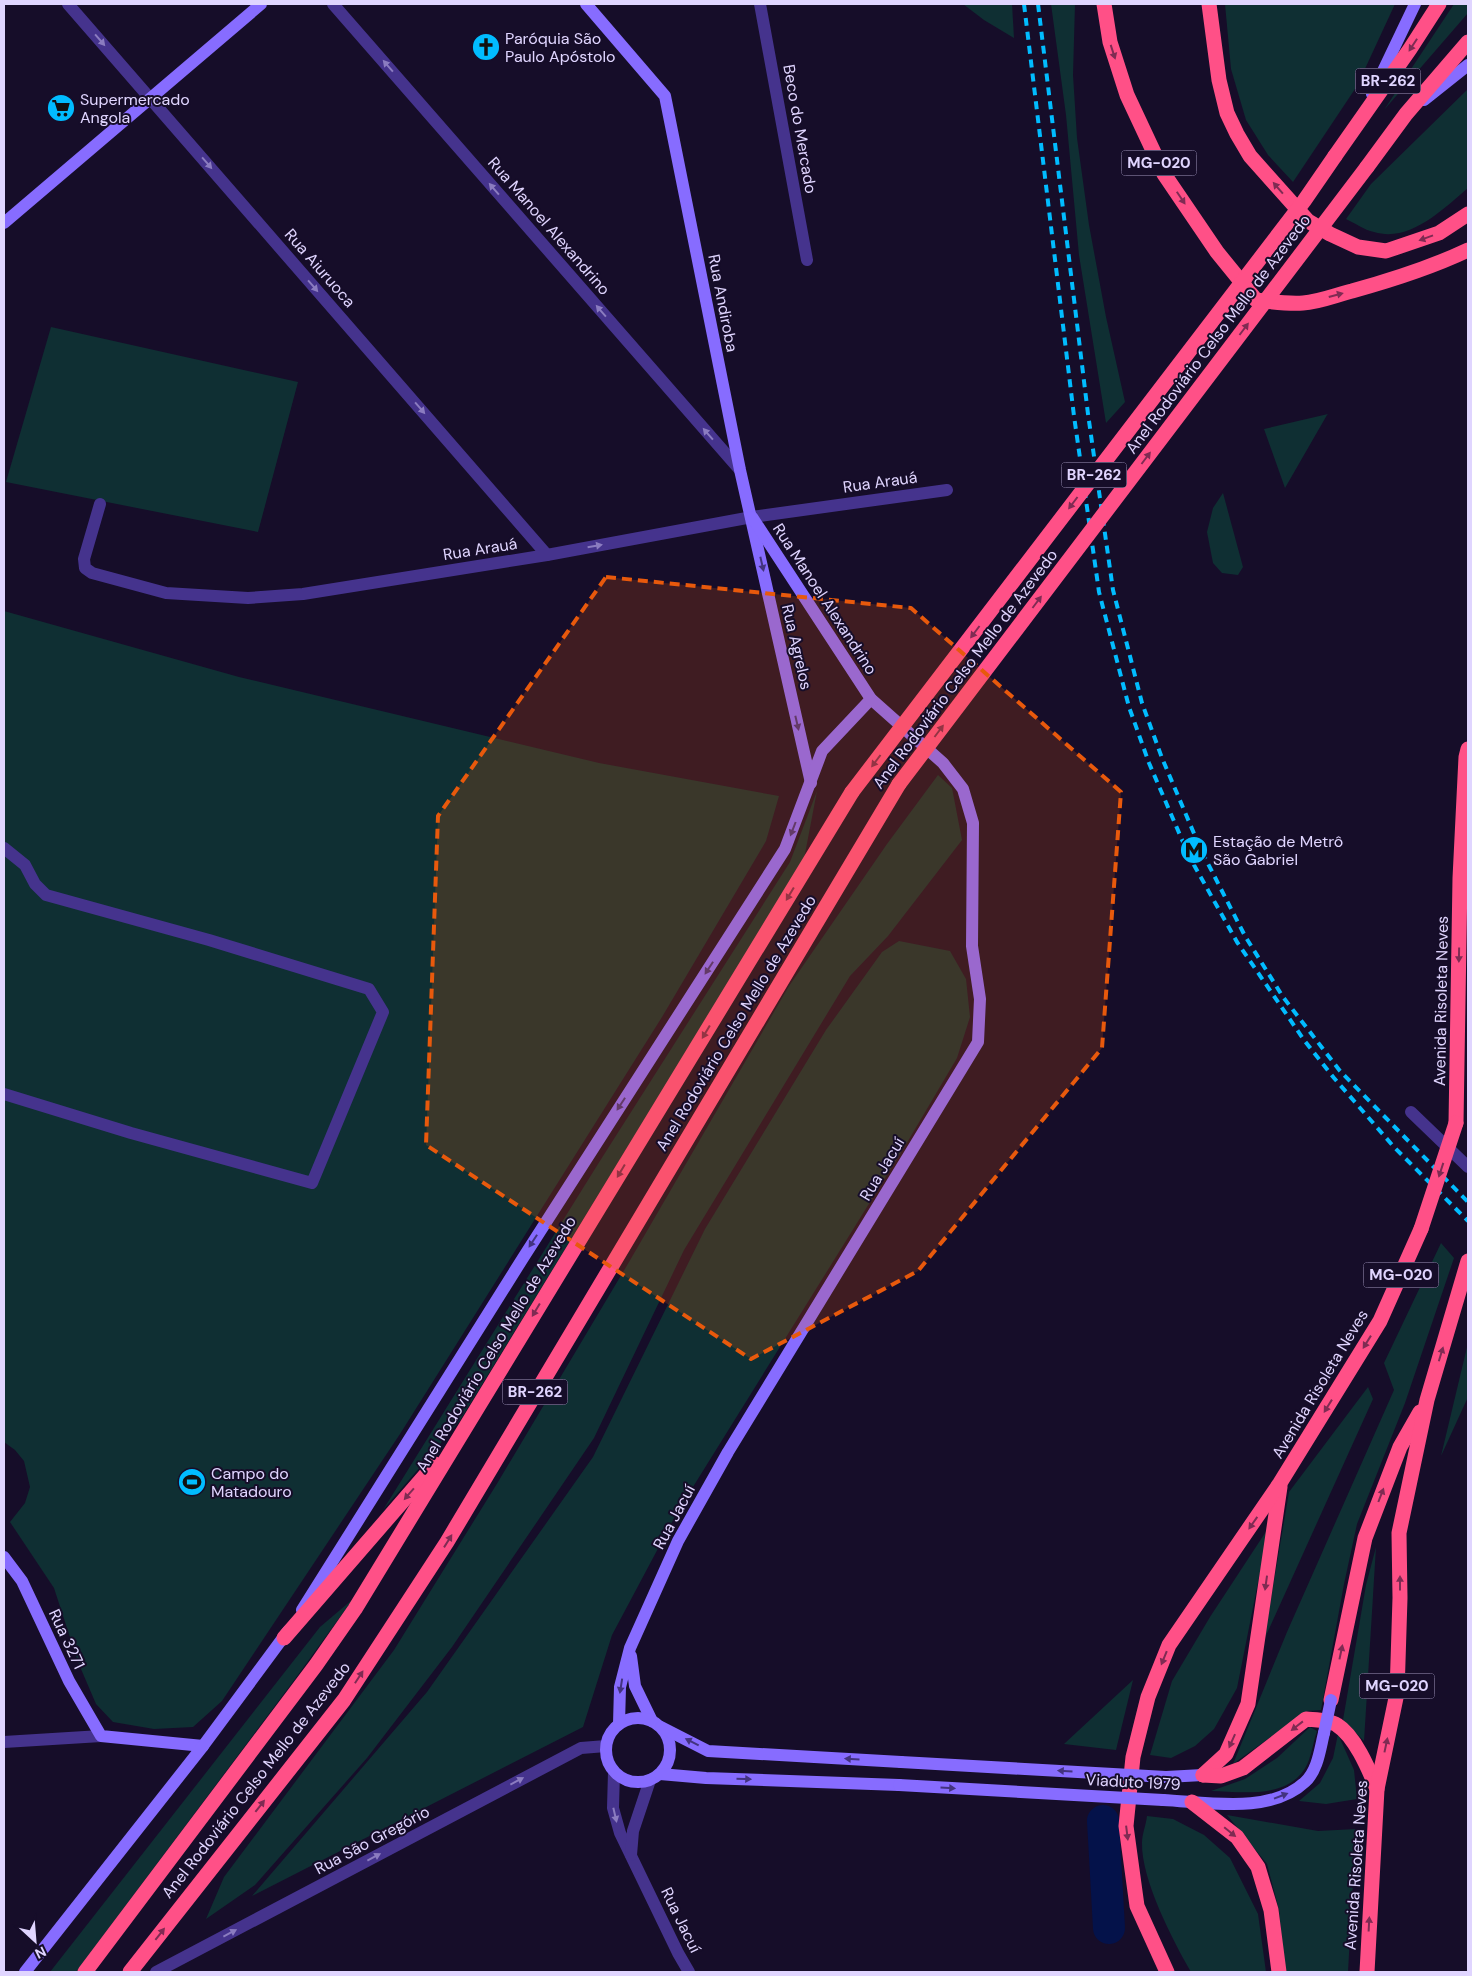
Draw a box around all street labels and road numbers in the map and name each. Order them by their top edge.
street label: Beco do Mercado [778,63,822,195]
road number: BR-262 [1356,68,1420,94]
road number: MG-020 [1122,150,1196,176]
street label: Rua Manoel Alexandrino [483,152,615,300]
street label: Anel Rodoviário Celso Mello de Azevedo [1121,210,1315,458]
street label: Rua Aiuruoca [280,224,360,312]
street label: Rua Andiroba [703,252,743,354]
road number: BR-262 [1062,462,1126,488]
street label: Rua Arauá [842,466,918,498]
street label: Rua Manoel Alexandrino [768,519,882,679]
street label: Rua Arauá [441,533,519,565]
street label: Anel Rodoviário Celso Mello de Azevedo [868,545,1062,793]
street label: Rua Agrelos [777,602,817,692]
street label: Anel Rodoviário Celso Mello de Azevedo [651,891,821,1155]
street label: Avenida Risoleta Neves [1429,916,1453,1086]
street label: Rua Jacuí [855,1133,909,1205]
street label: Anel Rodoviário Celso Mello de Azevedo [411,1212,581,1476]
road number: MG-020 [1364,1262,1438,1288]
street label: Avenida Risoleta Neves [1267,1306,1373,1462]
road number: BR-262 [502,1380,568,1404]
street label: Rua Jacuí [648,1481,700,1553]
street label: Rua 3271 [44,1606,90,1672]
street label: Anel Rodoviário Celso Mello de Azevedo [157,1657,355,1903]
road number: MG-020 [1360,1674,1434,1698]
street label: Viaduto 1979 [1085,1769,1181,1795]
street label: Avenida Risoleta Neves [1340,1779,1372,1951]
street label: Rua São Gregório [311,1801,433,1879]
street label: Rua Jacuí [656,1884,706,1957]

